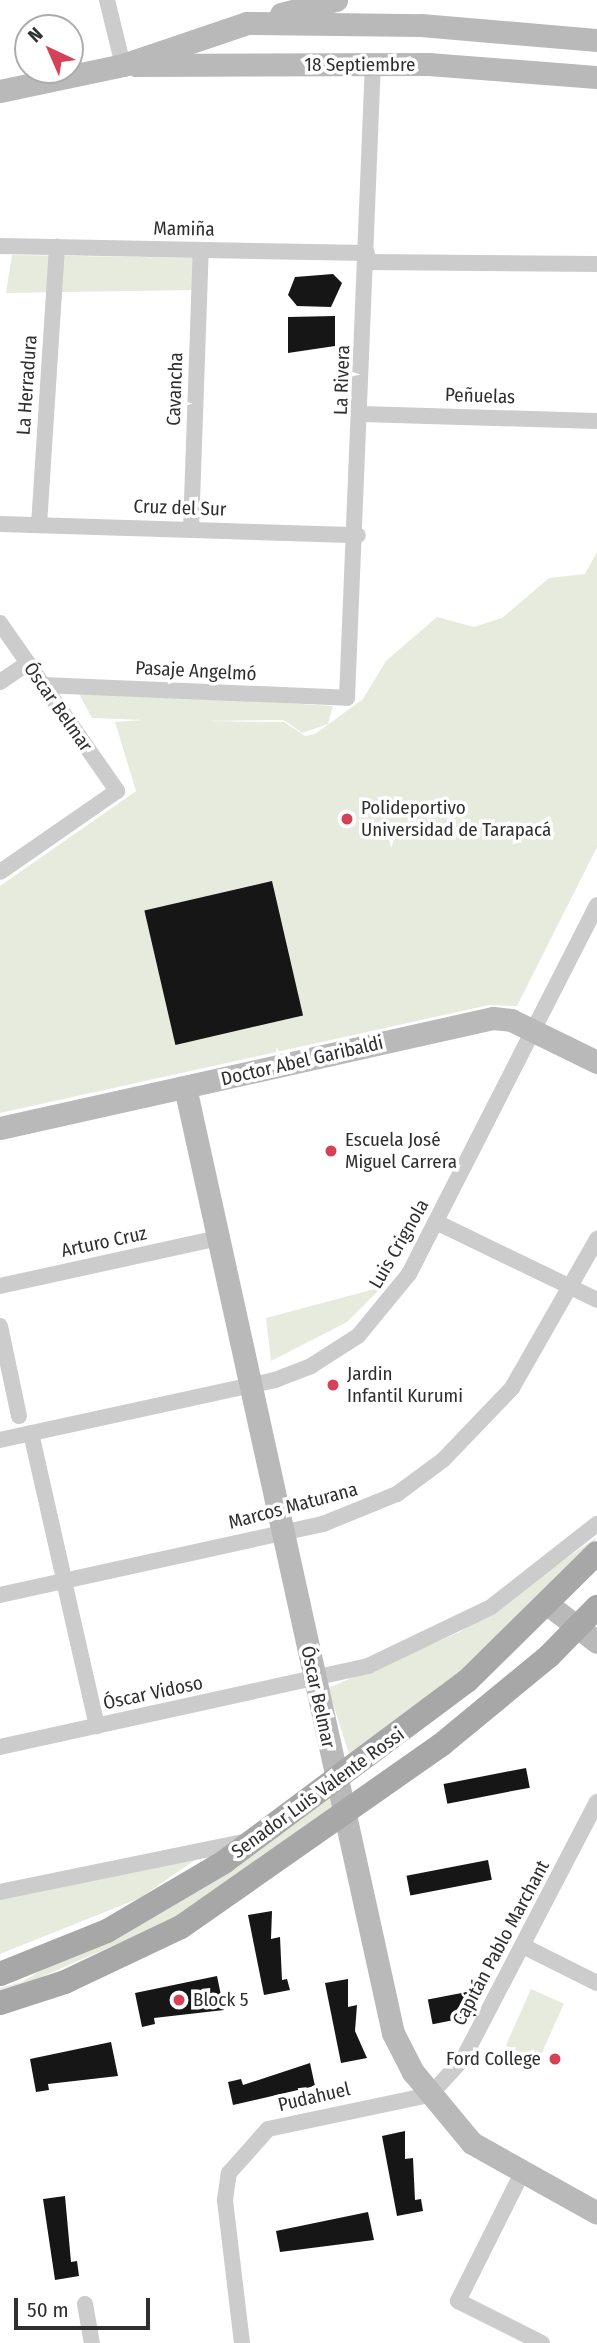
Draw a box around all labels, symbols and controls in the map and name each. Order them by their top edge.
north arrow [14,14,84,84]
text: N [23,23,48,47]
street label: 18 Septiembre [305,54,415,76]
street label: Mamiña [153,217,215,241]
street label: La Herradura [12,334,42,436]
street label: La Rivera [329,344,355,416]
street label: Cavancha [162,352,188,426]
street label: Peñuelas [444,383,516,409]
street label: Cruz del Sur [133,495,227,521]
street label: Pasaje Angelmó [135,656,257,686]
street label: Óscar Belmar [19,658,97,756]
place label: Polideportivo Universidad de Tarapacá [361,797,551,841]
marker: Polideportivo Universidad de Tarapacá [339,811,355,827]
street label: Doctor Abel Garibaldi [219,1031,385,1091]
place label: Escuela José Miguel Carrera [345,1129,457,1173]
marker: Escuela José Miguel Carrera [323,1143,339,1159]
street label: Luis Crignola [364,1195,434,1293]
street label: Arturo Cruz [59,1222,149,1262]
place label: Jardin Infantil Kurumi [347,1363,463,1407]
marker: Jardin Infantil Kurumi [325,1377,341,1393]
street label: Marcos Maturana [226,1478,360,1534]
street label: Óscar Belmar [296,1644,340,1750]
street label: Óscar Vidoso [101,1671,205,1715]
street label: Senador Luis Valente Rossi [227,1723,409,1863]
street label: Capitán Pablo Marchant [448,1856,554,2030]
place label: Block 5 [193,1989,248,2011]
marker: Block 5 [171,1992,187,2008]
place label: Ford College [446,2048,541,2070]
marker: Ford College [547,2051,563,2067]
street label: Pudahuel [276,2078,352,2116]
scale bar [18,2284,154,2328]
text: 50 m [27,2297,69,2323]

